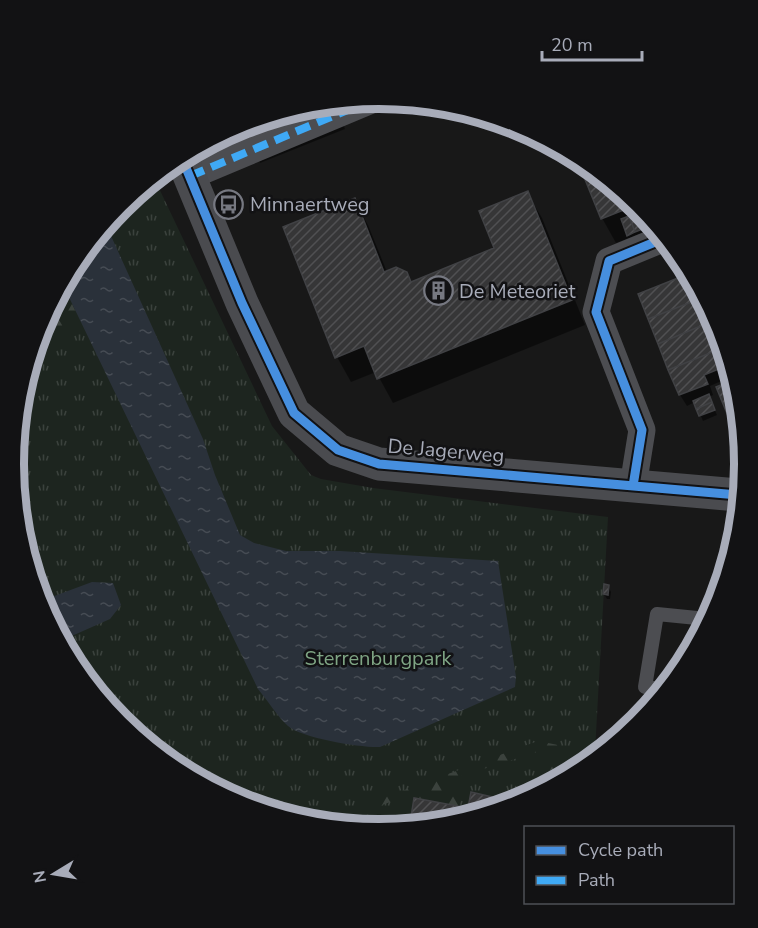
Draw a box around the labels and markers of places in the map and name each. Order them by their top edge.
bus stop icon: Minnaertweg [213,188,245,220]
place label: Minnaertweg [250,191,370,218]
building icon: De Meteoriet [422,275,454,307]
place label: De Meteoriet [459,278,576,305]

